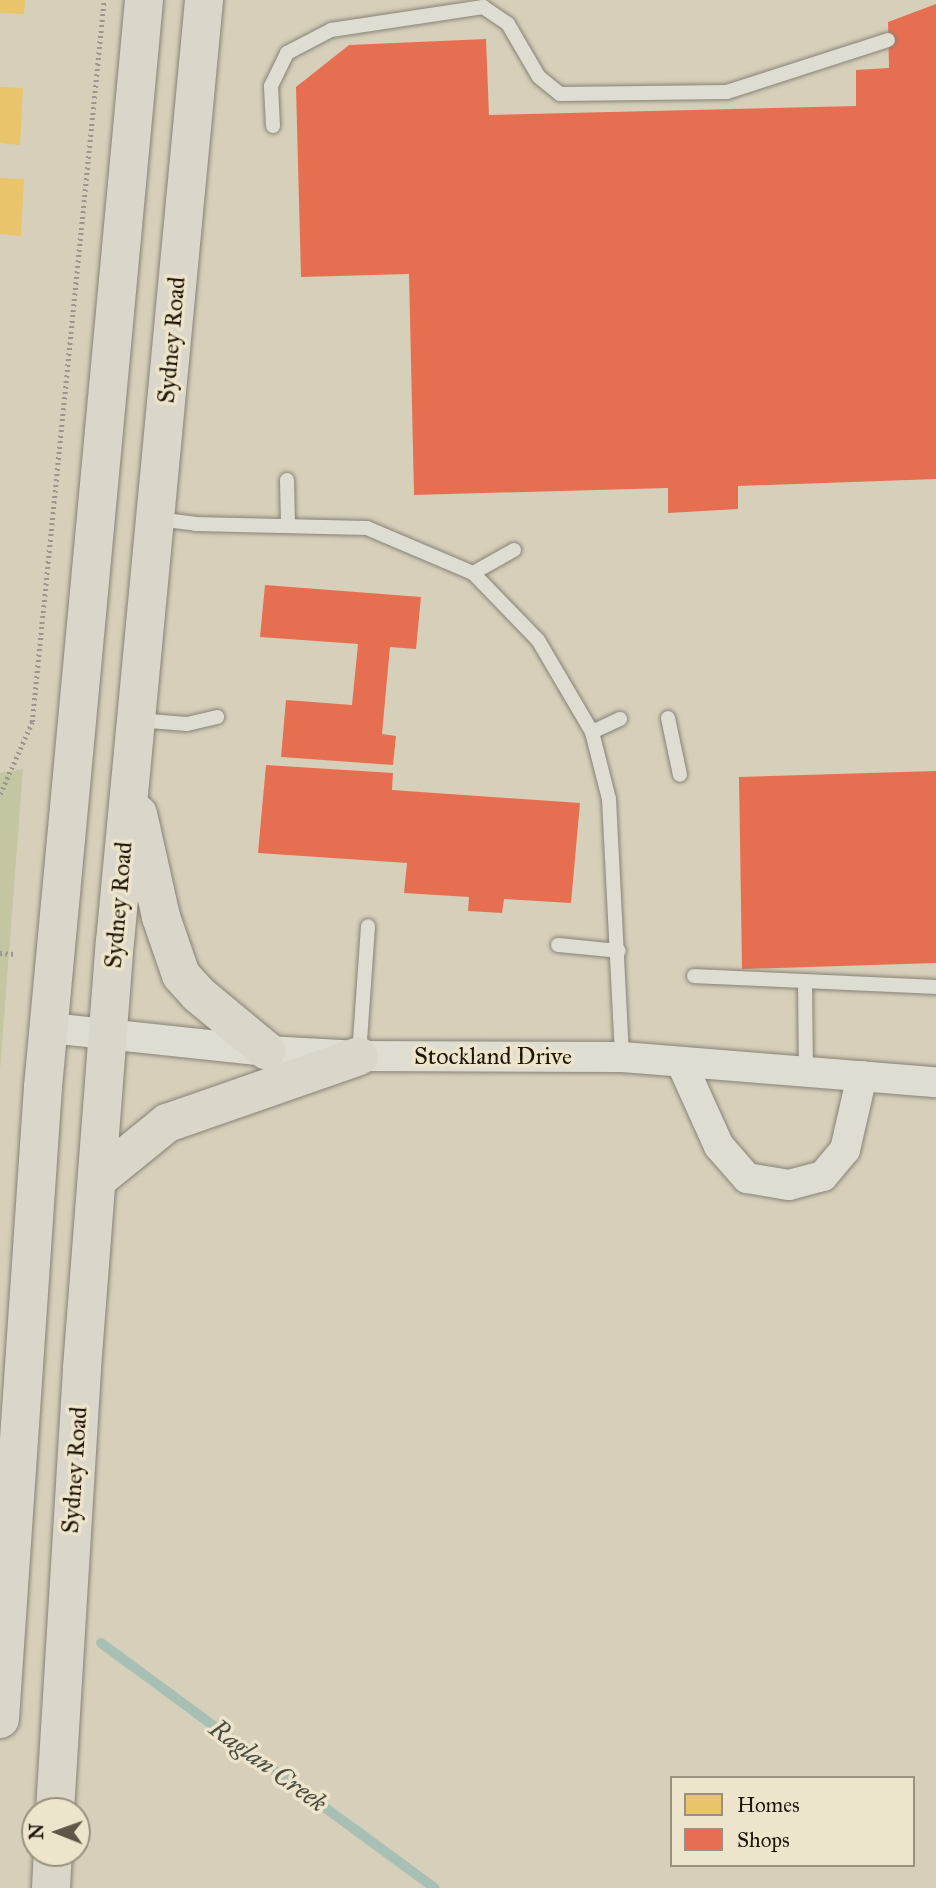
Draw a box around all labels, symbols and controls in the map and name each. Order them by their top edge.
street label: Sydney Road [152,275,192,405]
street label: Sydney Road [99,840,139,970]
street label: Stockland Drive [414,1043,572,1071]
street label: Sydney Road [56,1406,94,1534]
water label: Raglan Creek [203,1713,333,1819]
legend [670,1776,915,1867]
text: Homes [737,1792,800,1818]
north arrow [21,1797,91,1867]
text: N [25,1823,48,1840]
text: Shops [737,1827,790,1853]

